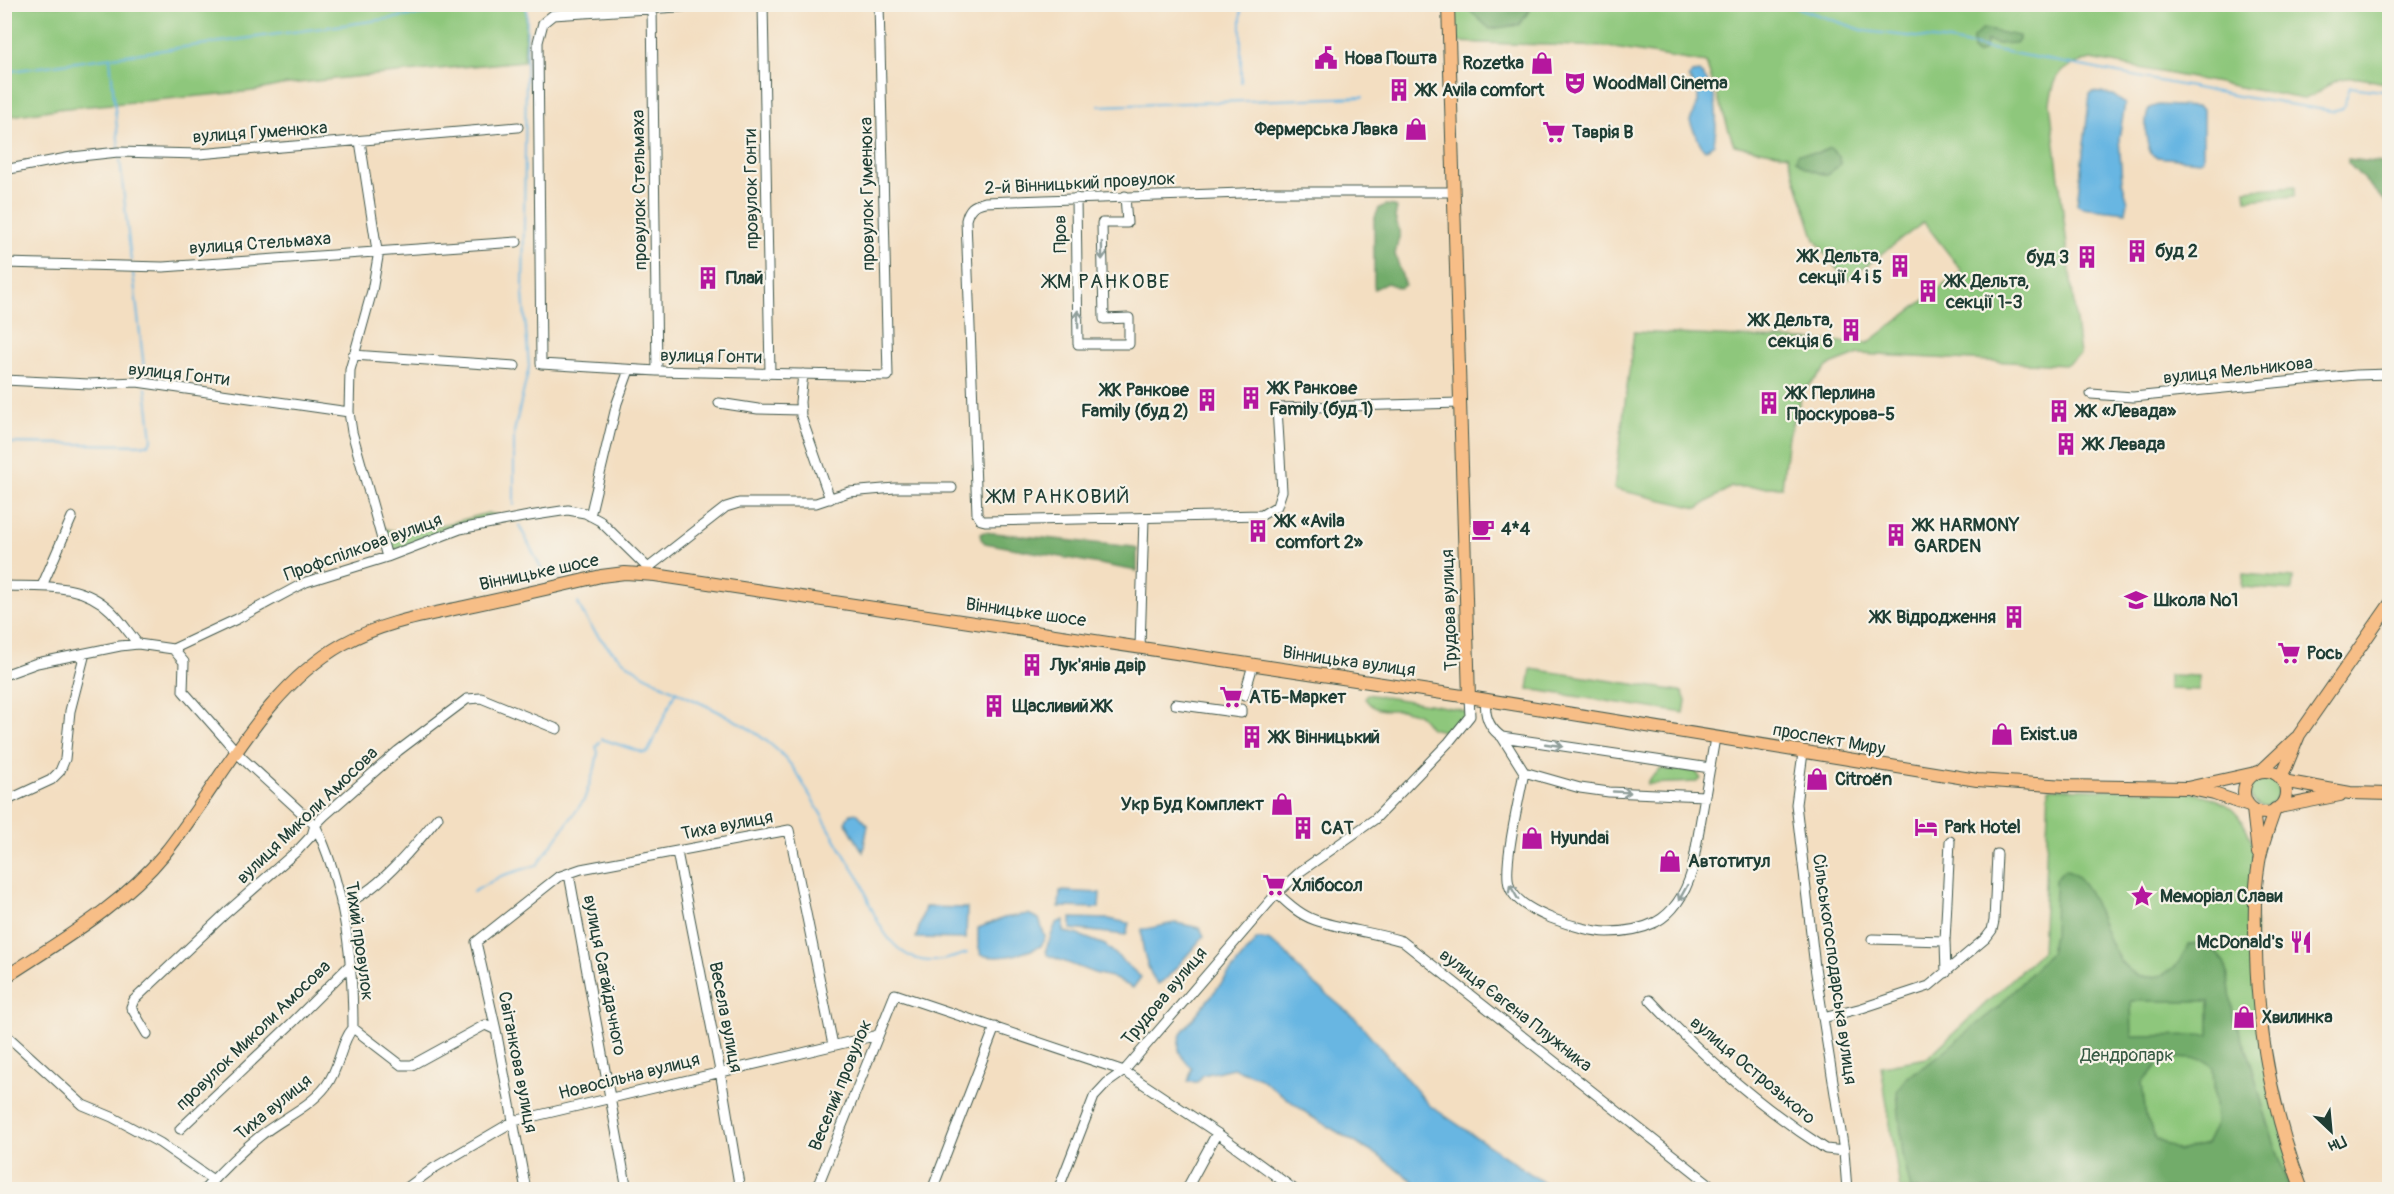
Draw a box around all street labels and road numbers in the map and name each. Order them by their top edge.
street label: провулок Стельмаха [627,110,652,270]
street label: вулиця Гуменюка [192,116,328,149]
street label: провулок Гуменюка [855,117,880,271]
street label: провулок Гонти [739,129,764,249]
street label: 2-й Вінницький провулок [984,167,1176,200]
street label: Пров [1049,215,1072,253]
street label: вулиця Стельмаха [188,227,332,260]
street label: вулиця Гонти [660,344,762,369]
street label: вулиця Мельникова [2162,351,2314,390]
street label: вулиця Гонти [127,358,231,391]
street label: Профспілкова вулиця [281,508,445,587]
street label: Вінницьке шосе [477,549,601,596]
street label: Трудова вулиця [1436,549,1463,671]
street label: Вінницьке шосе [964,593,1088,632]
street label: Вінницька вулиця [1281,641,1417,682]
street label: проспект Миру [1771,718,1887,761]
street label: вулиця Миколи Амосова [232,742,383,889]
street label: Тиха вулиця [679,805,775,846]
street label: Сільськогосподарська вулиця [1807,852,1862,1086]
street label: Тихий провулок [340,880,379,1002]
street label: вулиця Сагайдачного [578,893,631,1058]
street label: Трудова вулиця [1117,942,1212,1050]
street label: вулиця Євгена Плужника [1435,944,1597,1077]
street label: провулок Миколи Амосова [171,955,336,1115]
street label: Весела вулиця [703,960,748,1075]
street label: Світанкова вулиця [493,990,542,1135]
street label: вулиця Острозького [1685,1011,1820,1130]
street label: Веселий провулок [804,1016,877,1154]
street label: Новосільна вулиця [556,1048,702,1105]
street label: Тиха вулиця [230,1069,317,1146]

